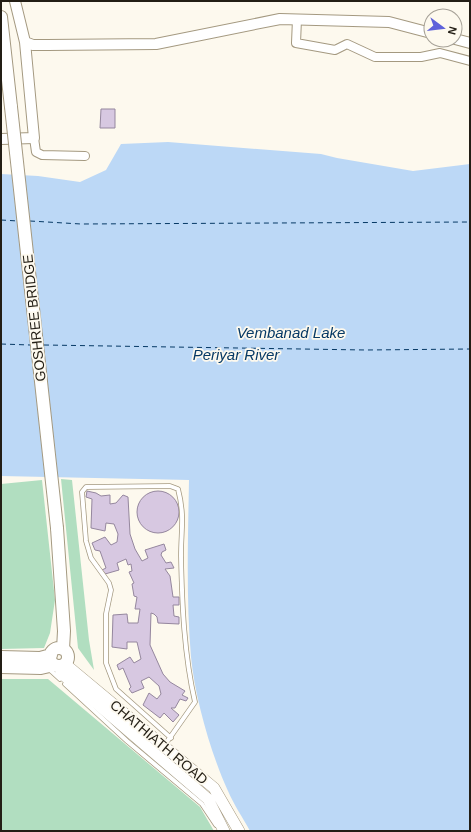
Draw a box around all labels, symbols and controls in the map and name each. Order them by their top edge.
north arrow [423,8,463,48]
text: N [446,25,459,36]
street label: GOSHREE BRIDGE [19,254,49,382]
water label: Vembanad Lake [237,324,345,341]
water label: Periyar River [193,346,280,363]
street label: CHATHIATH ROAD [107,697,211,787]

